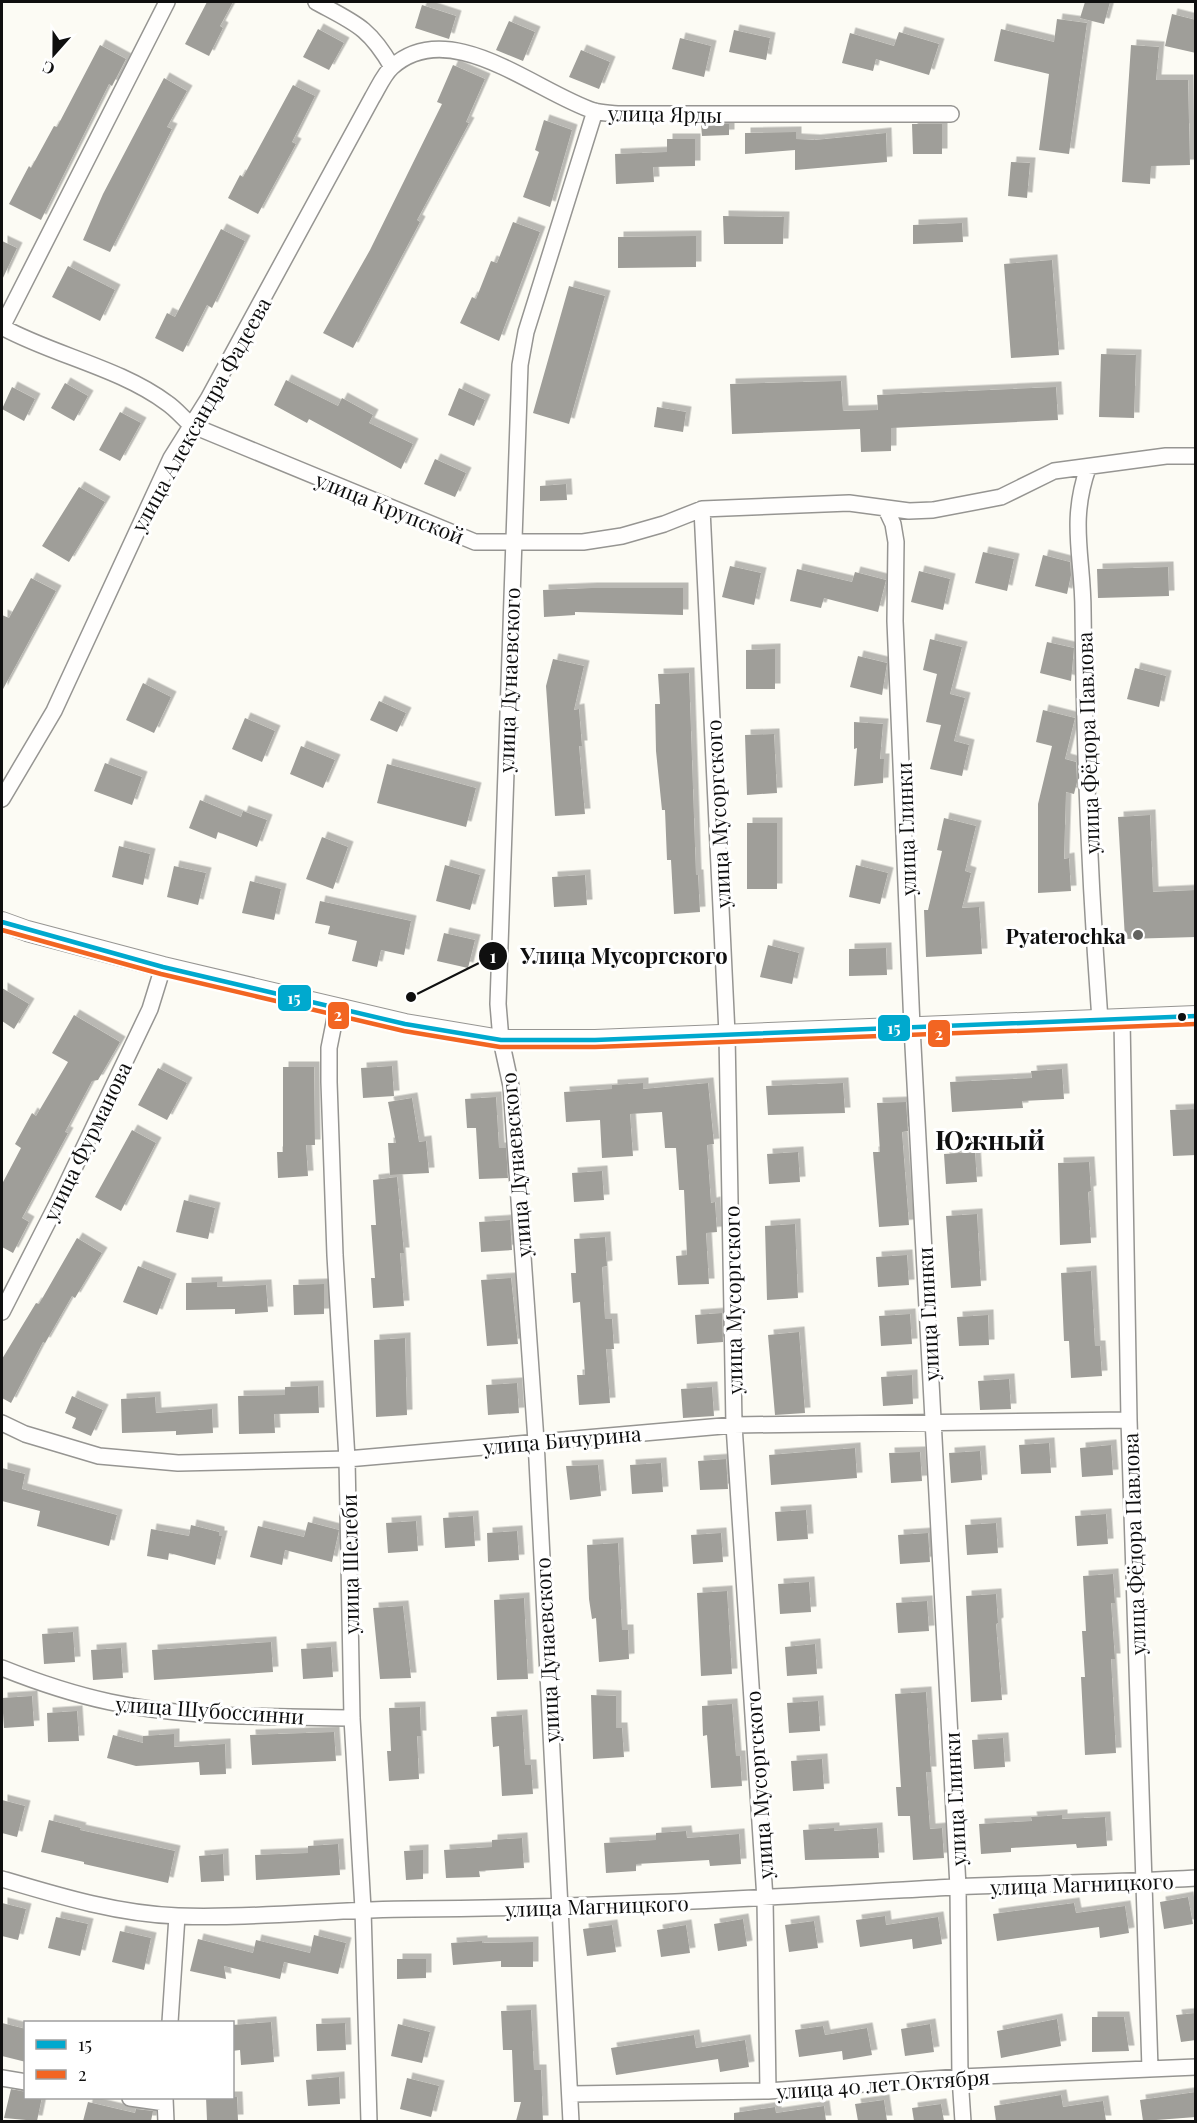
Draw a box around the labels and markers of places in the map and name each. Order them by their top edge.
place label: Pyaterochka [1006,921,1126,949]
marker: Pyaterochka [1131,928,1145,942]
callout: Улица Мусоргского [478,936,739,976]
unlabelled marker [1176,1011,1188,1023]

